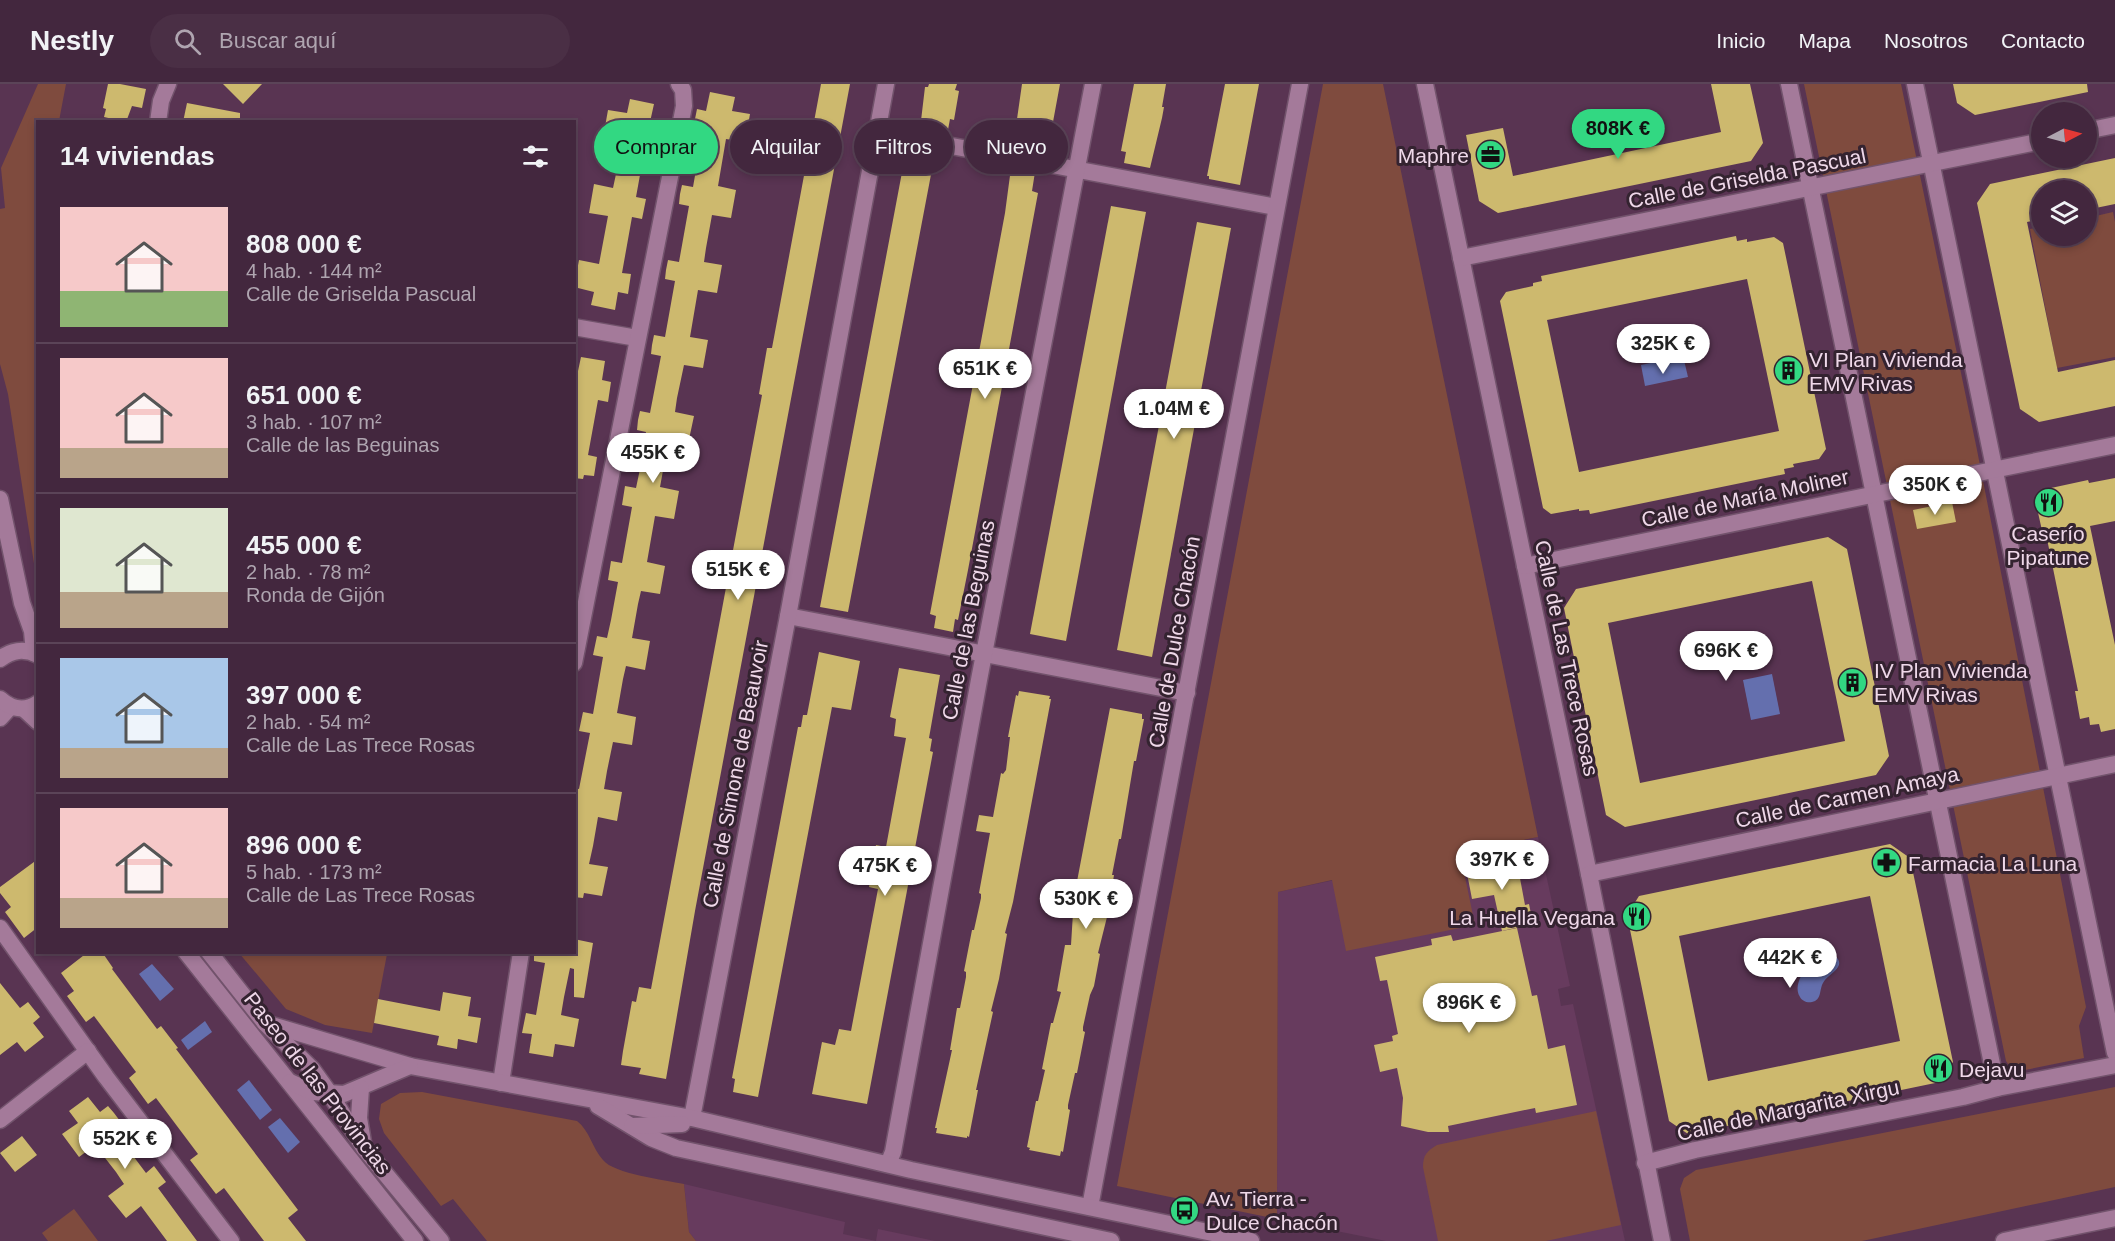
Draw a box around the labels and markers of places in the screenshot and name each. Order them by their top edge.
pin: 808K € [1569,109,1667,160]
office icon: Maphre [1474,139,1506,171]
place label: Maphre [1398,144,1469,167]
pin: 325K € [1614,324,1712,375]
place label: VI Plan Vivienda EMV Rivas [1809,348,1963,395]
pin: 651K € [936,349,1034,400]
building icon: VI Plan Vivienda EMV Rivas [1772,355,1804,387]
pin: 1.04M € [1119,389,1229,440]
pin: 455K € [604,433,702,484]
pin: 350K € [1886,465,1984,516]
restaurant icon: Caserío Pipatune [2032,486,2064,518]
place label: Caserío Pipatune [2007,522,2089,569]
pin: 515K € [689,550,787,601]
pin: 696K € [1677,631,1775,682]
place label: IV Plan Vivienda EMV Rivas [1874,659,2028,706]
building icon: IV Plan Vivienda EMV Rivas [1837,666,1869,698]
pin: 397K € [1453,840,1551,891]
pin: 475K € [836,846,934,897]
pharmacy icon: Farmacia La Luna [1871,847,1903,879]
place label: Farmacia La Luna [1908,852,2078,875]
pin: 530K € [1037,879,1135,930]
restaurant icon: La Huella Vegana [1620,901,1652,933]
place label: La Huella Vegana [1449,906,1615,929]
pin: 442K € [1741,938,1839,989]
pin: 896K € [1420,983,1518,1034]
restaurant icon: Dejavu [1922,1053,1954,1085]
place label: Dejavu [1959,1058,2024,1081]
pin: 552K € [76,1119,174,1170]
place label: Av. Tierra - Dulce Chacón [1206,1187,1338,1234]
bus stop icon: Av. Tierra - Dulce Chacón [1169,1194,1201,1226]

